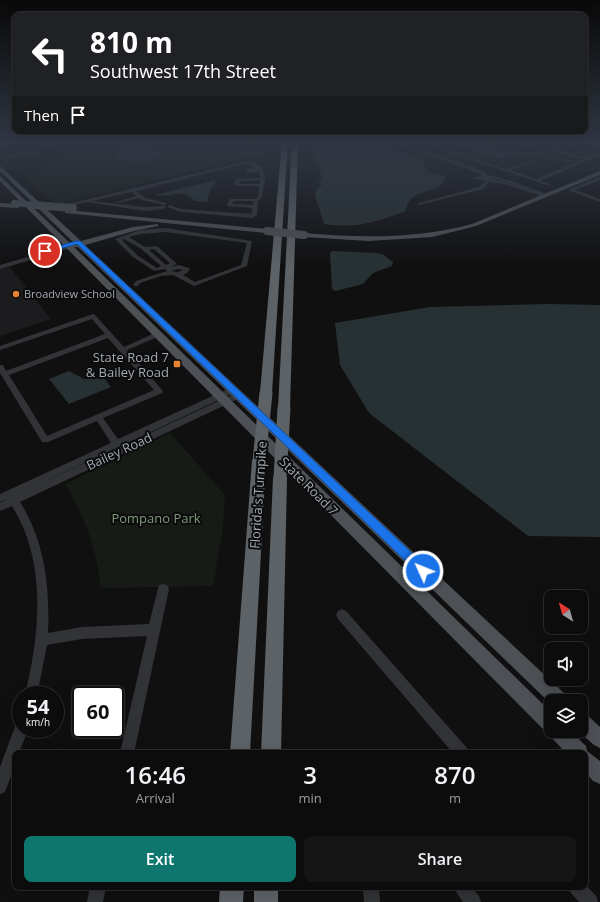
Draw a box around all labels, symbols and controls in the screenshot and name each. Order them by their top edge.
text: 810 m [90,23,173,61]
icon: left [24,28,76,80]
text: Southwest 17th Street [90,59,276,83]
icon: arrive [67,104,89,126]
text: Then [24,105,59,125]
pin [28,234,62,268]
icon: arrive [34,240,56,262]
place label: Broadview School [24,286,115,301]
marker: Broadview School [11,289,21,299]
place label: State Road 7 & Bailey Road [86,348,169,381]
marker: State Road 7 & Bailey Road [172,359,182,369]
street label: Bailey Road [83,428,155,474]
street label: Florida's Turnpike [245,441,271,549]
street label: State Road 7 [276,453,342,519]
park label: Pompano Park [111,509,201,527]
position arrow [402,550,444,592]
north arrow [544,590,588,634]
map controls [544,590,588,738]
button: sound [544,642,588,686]
speed limit sign: 60 [72,686,124,738]
text: 54 [27,693,49,720]
button: layers [544,694,588,738]
text: km/h [26,715,50,729]
text: 16:46 [125,758,186,791]
text: 3 [303,758,317,791]
text: 870 [434,758,475,791]
text: Arrival [136,789,175,807]
text: min [299,789,322,807]
text: m [449,789,461,807]
button: Exit [24,836,296,882]
button: Share [304,836,576,882]

